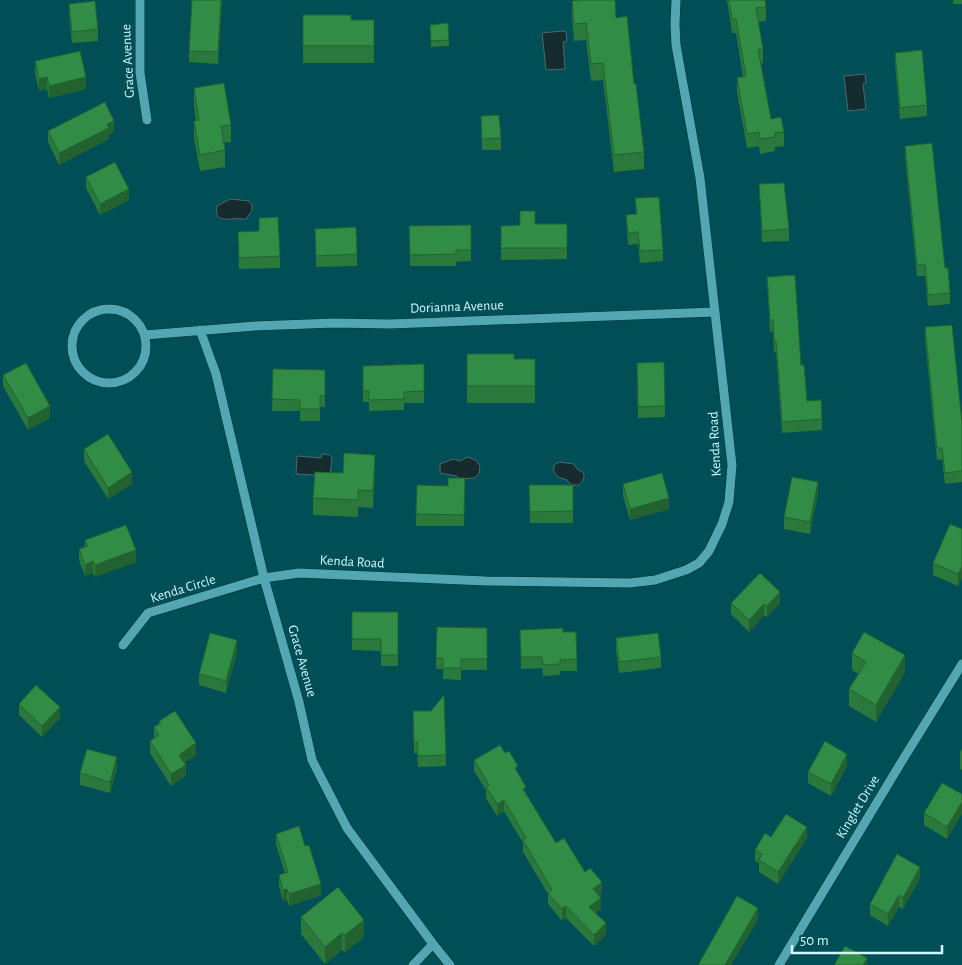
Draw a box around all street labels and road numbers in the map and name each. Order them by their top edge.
street label: Grace Avenue [119,24,137,98]
street label: Dorianna Avenue [410,298,504,316]
street label: Kenda Road [706,411,724,477]
street label: Kenda Road [319,553,385,571]
street label: Kenda Circle [149,572,217,606]
street label: Grace Avenue [285,624,319,698]
street label: Kinglet Drive [834,773,882,841]

